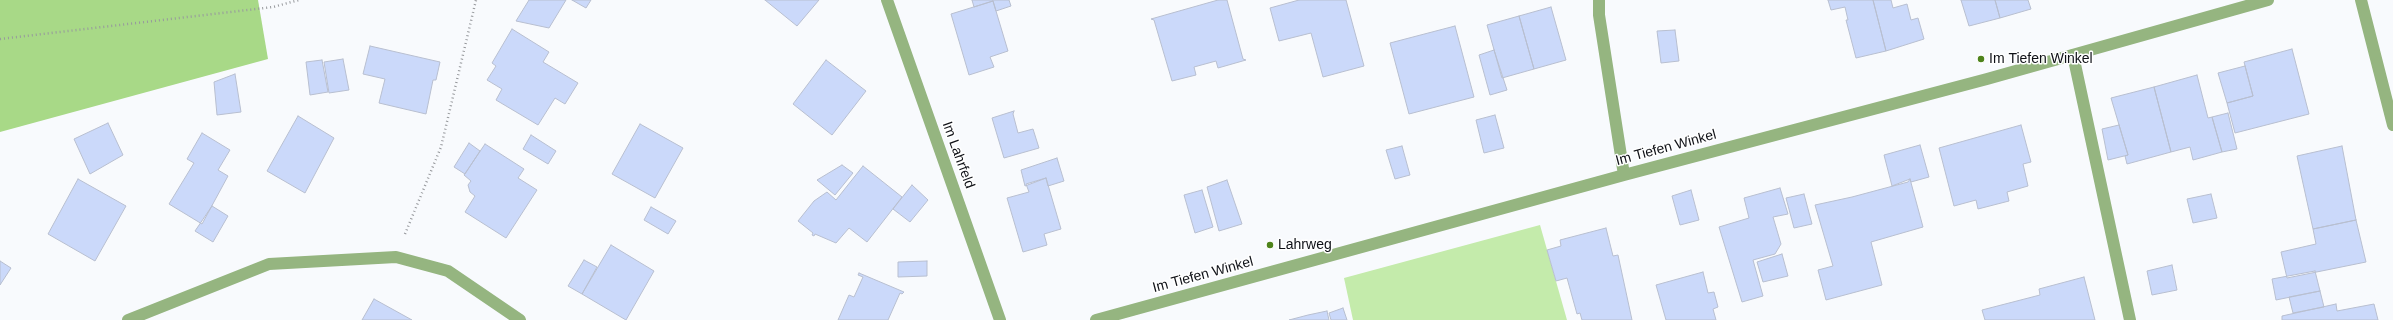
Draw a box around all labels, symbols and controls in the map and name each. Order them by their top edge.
place label: Im Tiefen Winkel [1989,51,2093,67]
marker: Im Tiefen Winkel [1976,54,1986,64]
street label: Im Lahrfeld [938,119,978,191]
street label: Im Tiefen Winkel [1614,126,1718,170]
place label: Lahrweg [1278,237,1332,253]
marker: Lahrweg [1265,240,1275,250]
street label: Im Tiefen Winkel [1151,253,1255,297]

